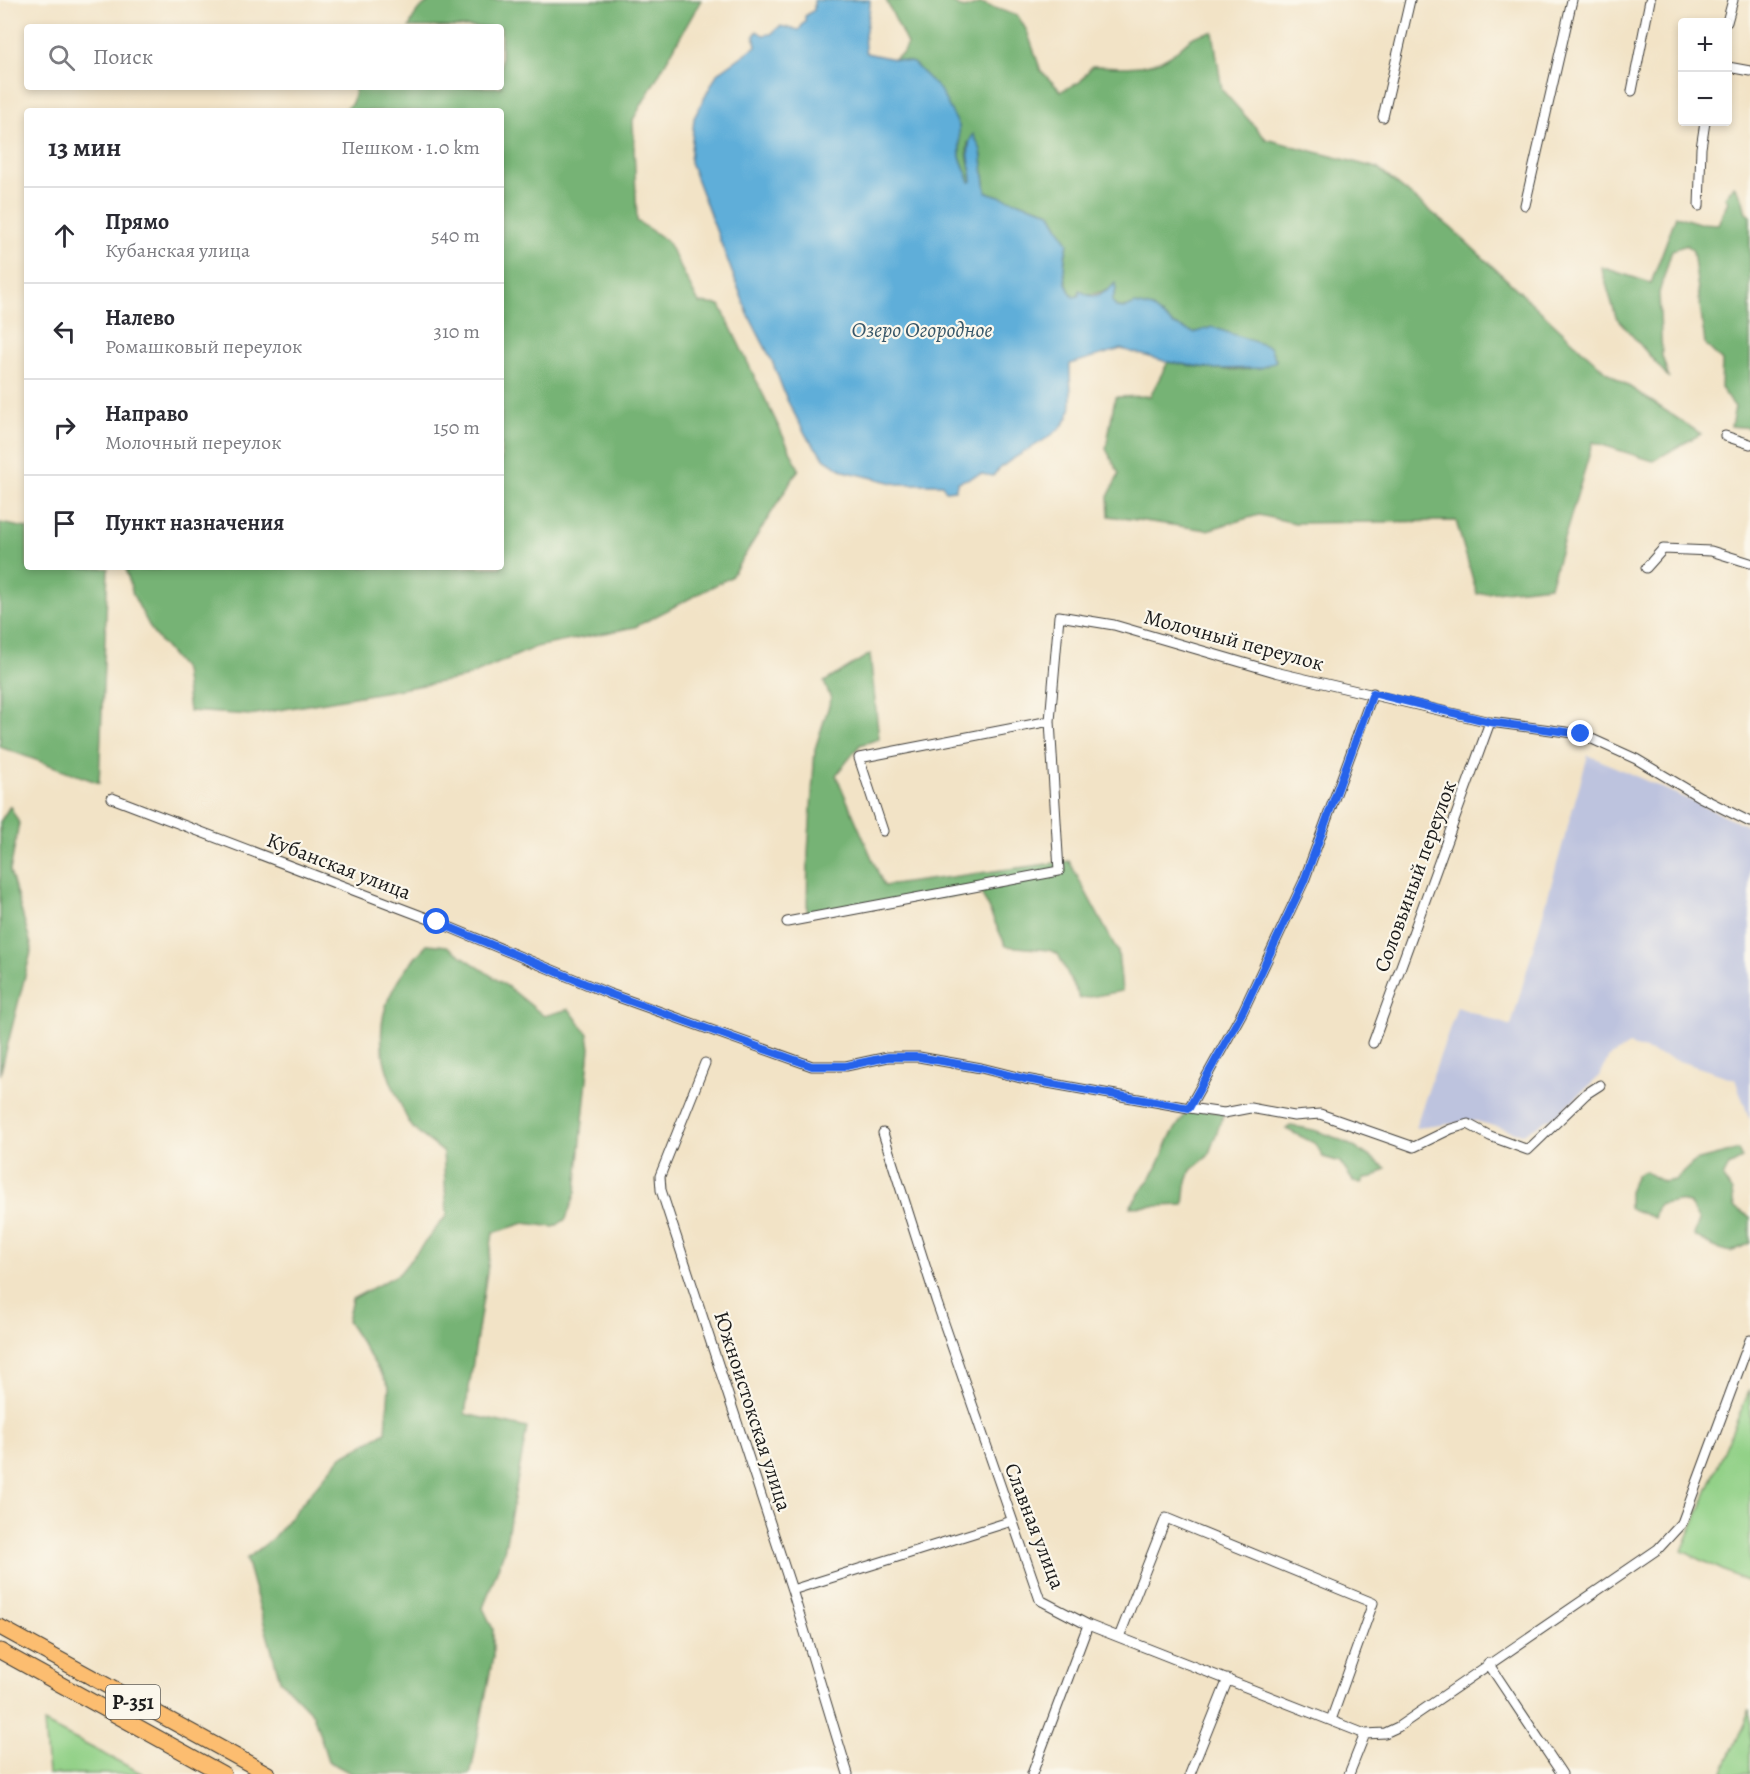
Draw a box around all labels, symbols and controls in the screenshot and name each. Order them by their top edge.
map controls [1678,18,1732,126]
button: + [1678,18,1732,72]
search box [24,24,504,90]
icon: search [45,41,78,74]
text: Поиск [93,42,153,72]
button: − [1678,72,1732,126]
text: 13 мин [48,130,121,165]
text: Пешком · 1.0 km [341,134,480,161]
text: Прямо [105,207,169,237]
icon: ahead [48,219,81,252]
text: 540 m [431,222,480,249]
text: Кубанская улица [105,237,250,264]
text: Налево [105,303,175,333]
icon: left [48,315,81,348]
water label: Озеро Огородное [852,315,992,345]
text: 310 m [434,318,480,345]
text: Ромашковый переулок [105,333,302,360]
text: Направо [105,399,188,429]
icon: right [48,411,81,444]
text: 150 m [433,414,480,441]
text: Молочный переулок [105,429,282,456]
icon: arrive [48,507,81,540]
text: Пункт назначения [105,508,284,538]
street label: Молочный переулок [1141,602,1327,678]
route end [1567,720,1593,746]
street label: Соловьиный переулок [1367,776,1463,976]
street label: Кубанская улица [263,826,415,906]
route start [423,908,449,934]
street label: Южноистокская улица [707,1307,799,1515]
street label: Славная улица [998,1459,1072,1593]
road number: Р-351 [106,1685,160,1719]

